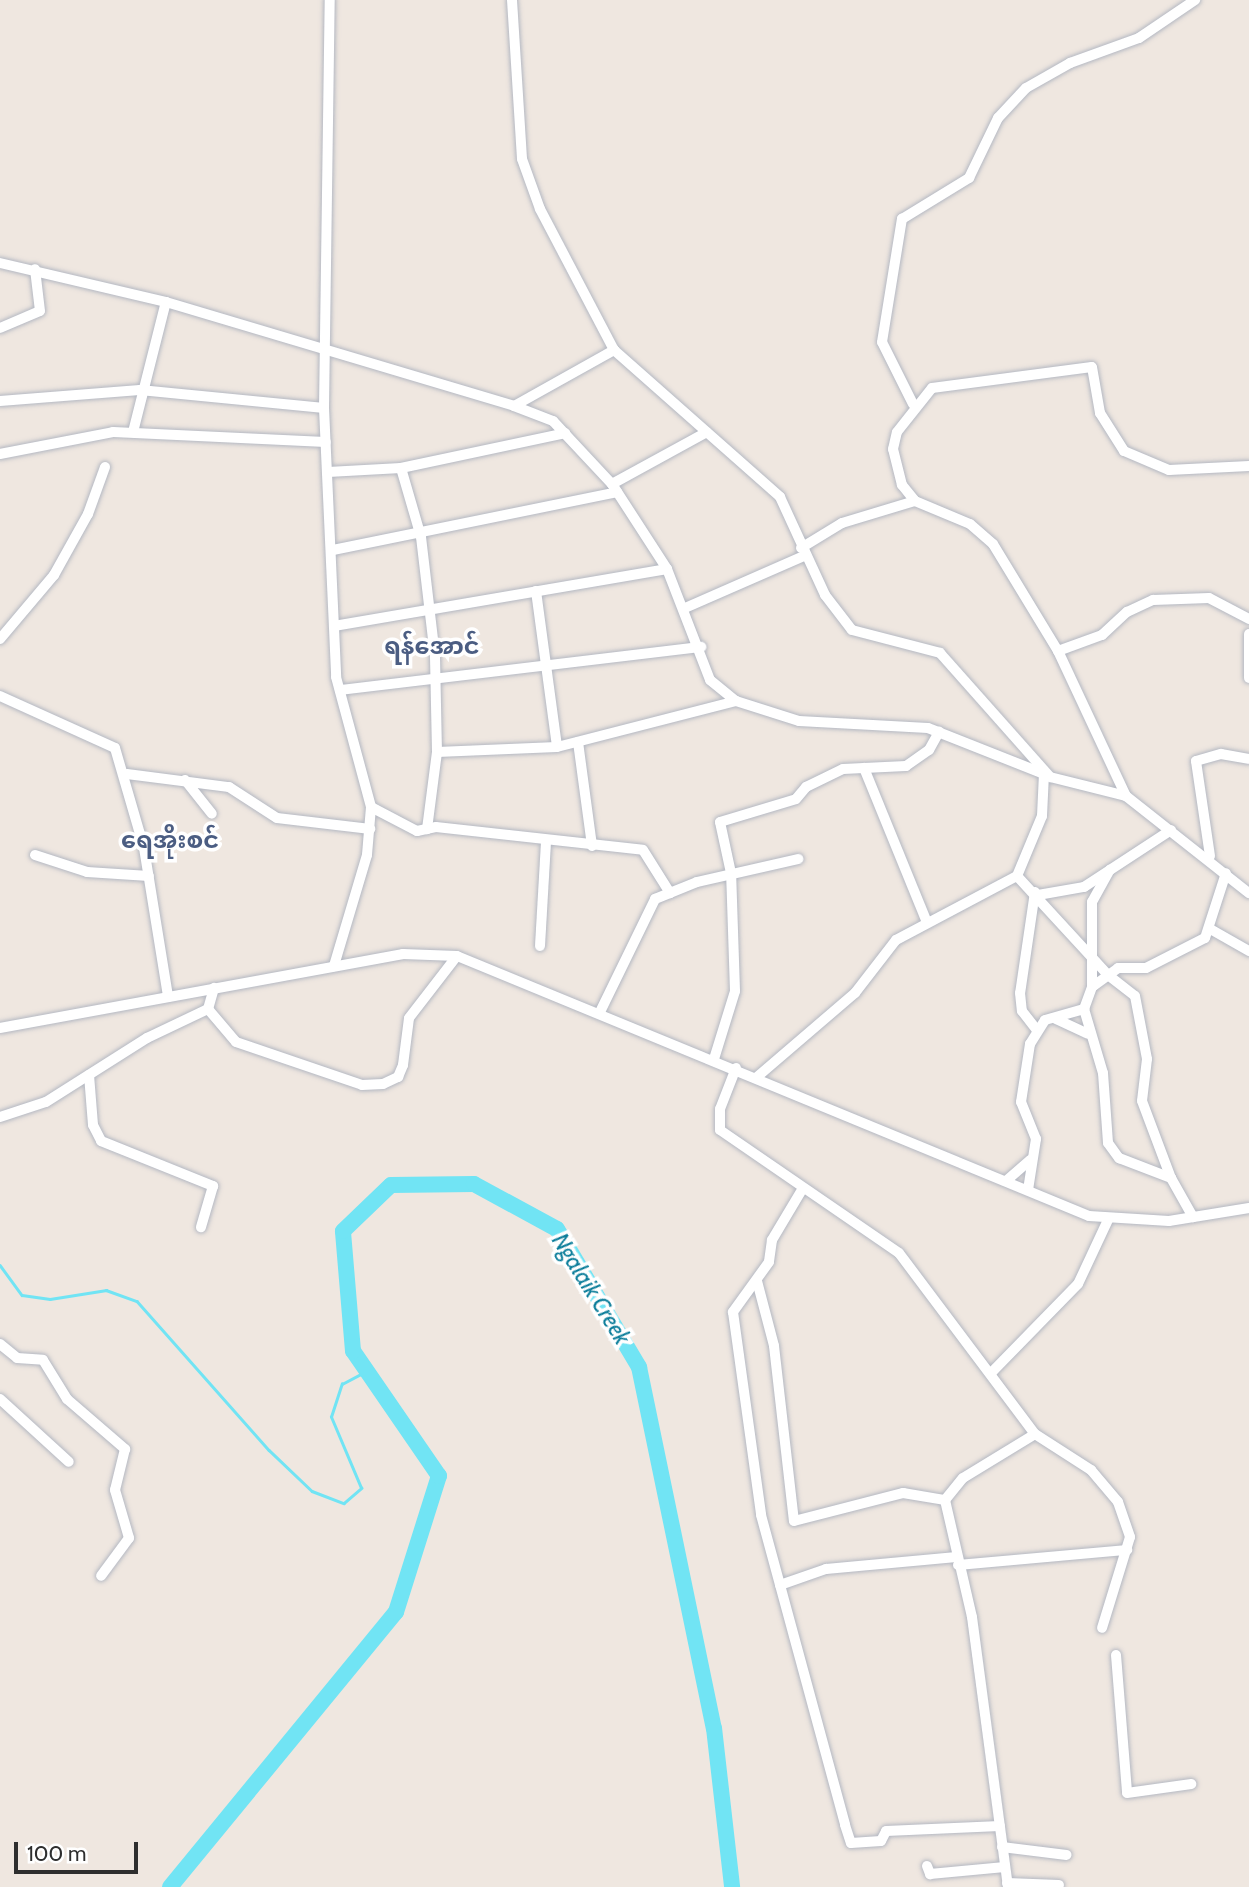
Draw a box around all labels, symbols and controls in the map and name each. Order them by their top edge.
district label: ရန်အောင် [384,632,480,660]
district label: ရေအိုးစင် [121,826,219,854]
water label: Ngalaik Creek [546,1228,636,1350]
scale bar [18,1828,142,1872]
text: 100 m [27,1841,86,1866]

